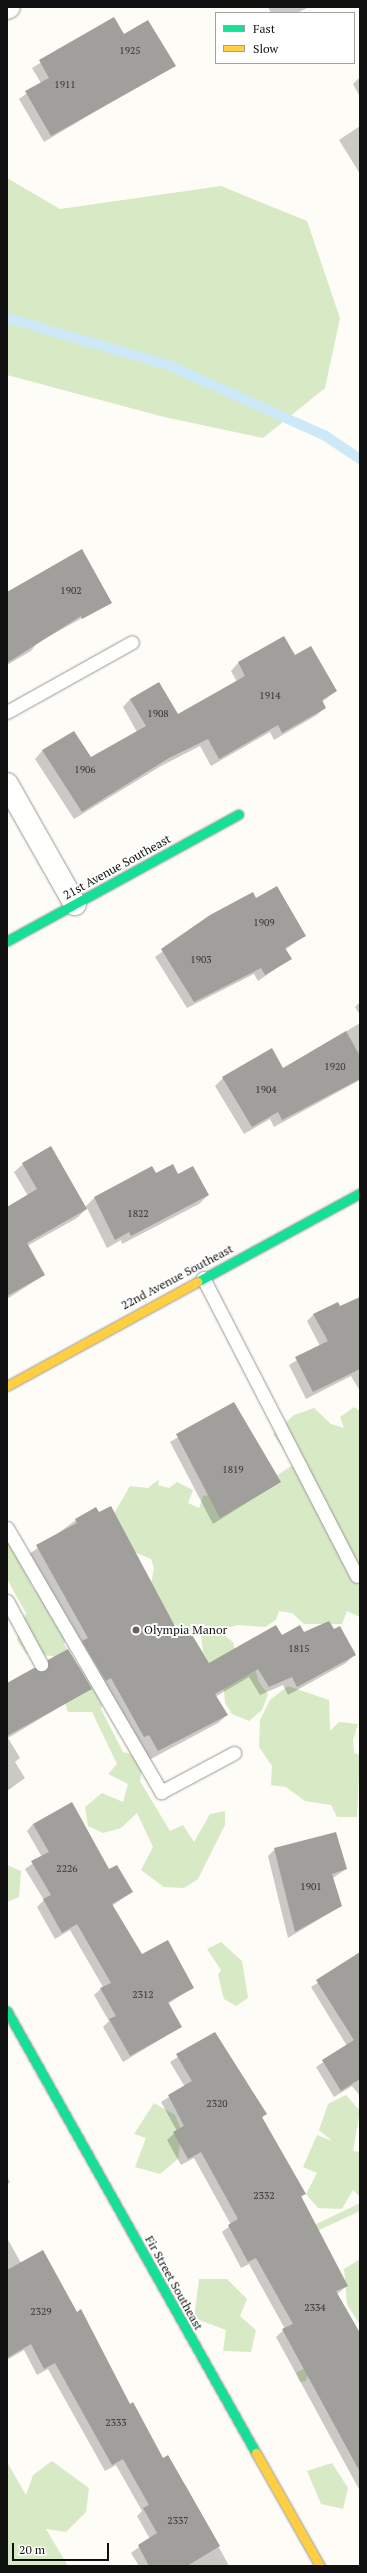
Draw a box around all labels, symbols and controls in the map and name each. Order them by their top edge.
legend [215,12,355,64]
text: Fast [253,21,275,36]
text: Slow [253,41,278,56]
house number: 1925 [119,45,141,57]
house number: 1911 [54,79,76,91]
house number: 1902 [60,585,82,597]
house number: 1914 [259,690,281,702]
house number: 1908 [147,708,169,720]
house number: 1906 [74,764,96,776]
street label: 21st Avenue Southeast [61,831,173,903]
house number: 1909 [253,917,275,929]
house number: 1903 [190,954,212,966]
house number: 1920 [324,1061,346,1073]
house number: 1904 [255,1084,277,1096]
house number: 1822 [127,1208,149,1220]
street label: 22nd Avenue Southeast [118,1241,236,1313]
house number: 1819 [222,1464,244,1476]
place label: Olympia Manor [144,1623,227,1637]
marker: Olympia Manor [131,1625,141,1635]
house number: 1815 [288,1643,310,1655]
house number: 2226 [56,1863,78,1875]
house number: 1901 [300,1881,322,1893]
house number: 2312 [132,1989,154,2001]
house number: 2320 [206,2098,228,2110]
house number: 2332 [253,2190,275,2202]
street label: Fir Street Southeast [142,2233,206,2333]
house number: 2334 [304,2302,326,2314]
house number: 2329 [30,2306,52,2318]
house number: 2333 [105,2417,127,2429]
house number: 2337 [167,2515,189,2527]
scale bar [14,2535,111,2561]
text: 20 m [19,2542,45,2557]

